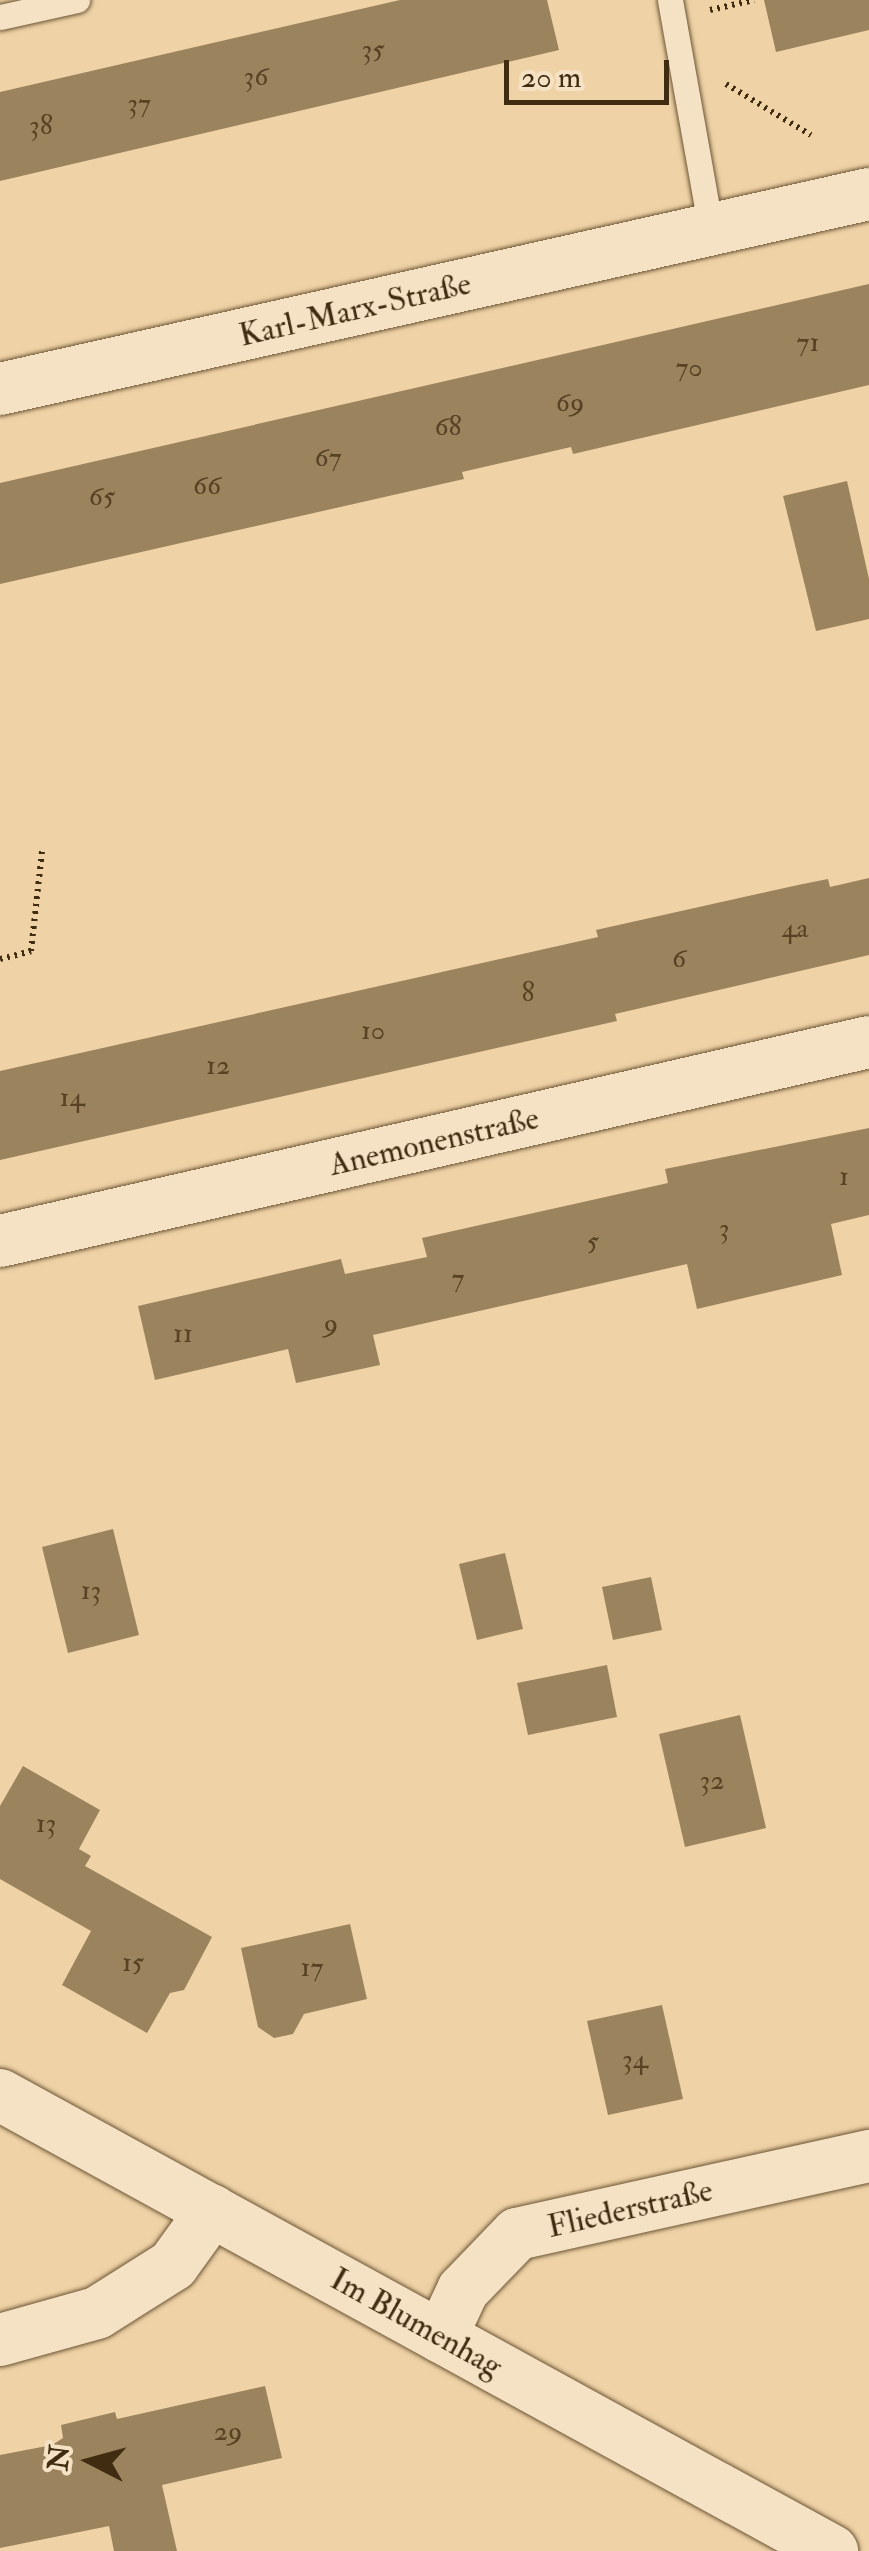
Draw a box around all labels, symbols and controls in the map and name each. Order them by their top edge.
house number: 35 [361,33,385,67]
scale bar [509,40,674,102]
text: 20 m [521,59,581,96]
house number: 36 [244,60,268,94]
house number: 37 [127,87,151,121]
house number: 38 [29,109,53,143]
street label: Karl-Marx-Straße [235,265,475,355]
house number: 71 [797,326,819,360]
house number: 70 [675,351,703,385]
house number: 69 [556,386,584,420]
house number: 68 [434,410,462,444]
house number: 67 [315,441,341,475]
house number: 66 [193,469,221,503]
house number: 65 [89,480,115,514]
house number: 4a [782,912,808,946]
house number: 6 [672,942,686,976]
house number: 8 [521,976,535,1010]
house number: 10 [361,1014,385,1048]
house number: 12 [206,1049,230,1083]
house number: 14 [59,1081,85,1115]
street label: Anemonenstraße [326,1099,542,1185]
house number: 1 [839,1160,849,1194]
house number: 3 [719,1212,729,1246]
house number: 5 [587,1225,599,1259]
house number: 7 [452,1262,464,1296]
house number: 9 [324,1307,338,1341]
house number: 11 [173,1317,193,1351]
house number: 13 [81,1574,101,1608]
house number: 32 [700,1764,724,1798]
house number: 13 [36,1807,56,1841]
house number: 15 [122,1946,144,1980]
house number: 17 [301,1951,323,1985]
house number: 34 [622,2043,648,2077]
street label: Fliederstraße [544,2171,716,2247]
street label: Im Blumenhag [324,2260,508,2386]
north arrow [40,2411,140,2511]
house number: 29 [214,2415,242,2449]
text: N [41,2444,78,2472]

